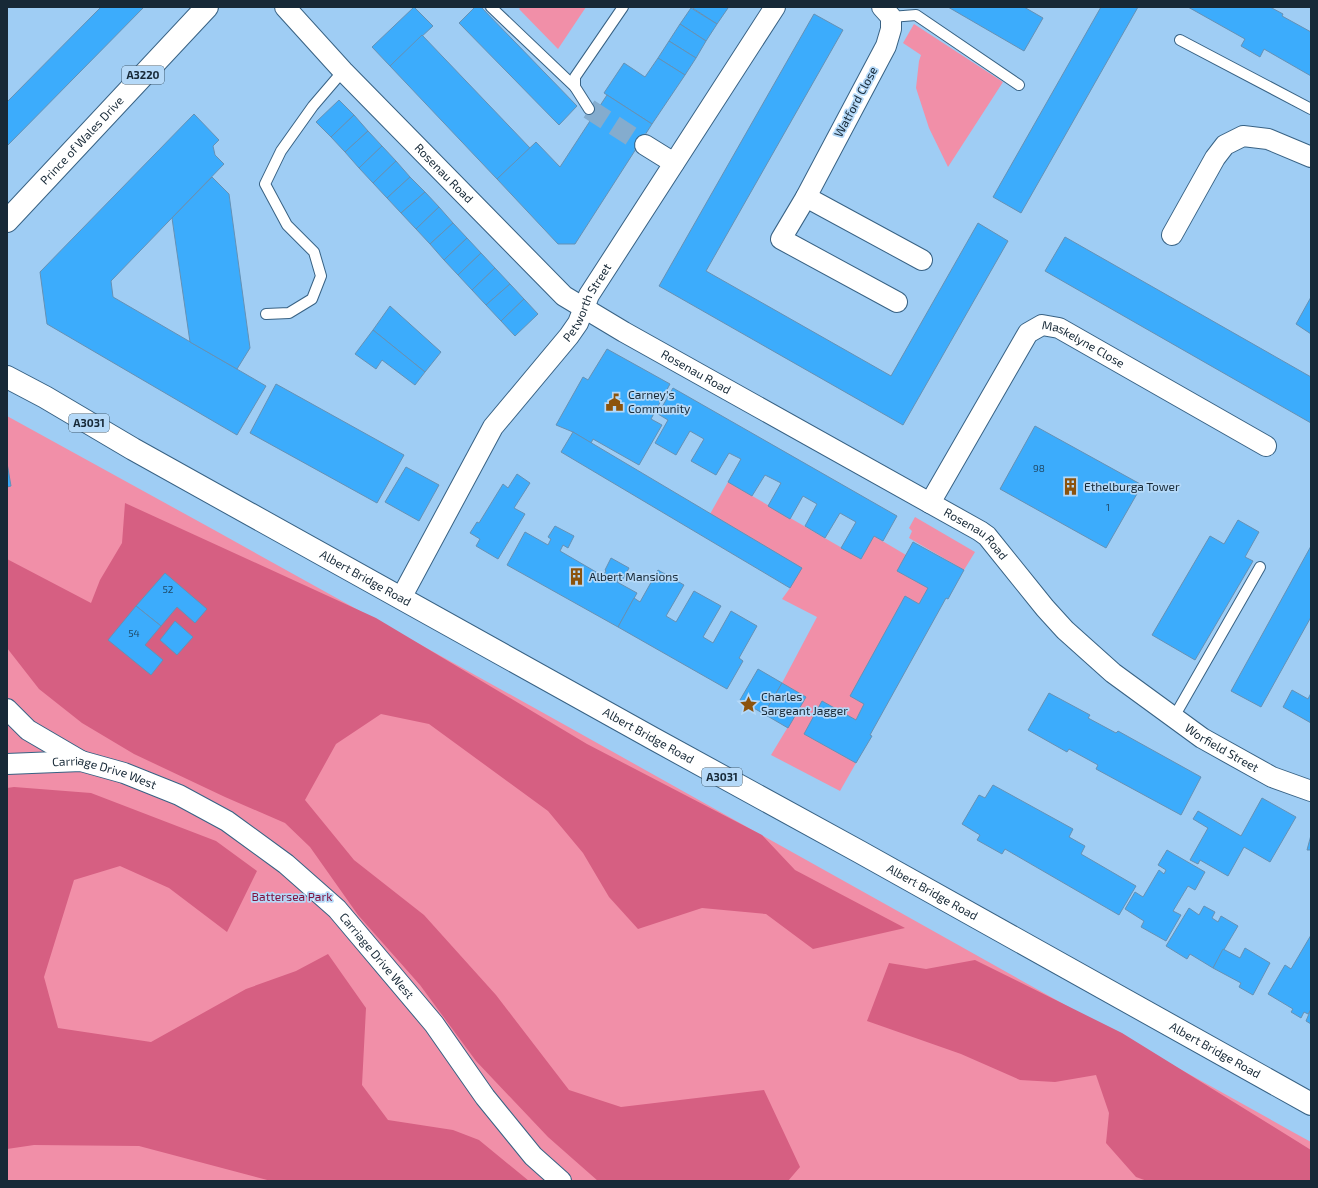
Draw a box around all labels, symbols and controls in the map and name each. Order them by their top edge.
street label: Watford Close [831,64,880,139]
road number: A3220 [122,66,164,84]
street label: Prince of Wales Drive [37,93,126,187]
street label: Rosenau Road [412,140,477,205]
street label: Petworth Street [559,260,614,344]
street label: Maskelyne Close [1041,317,1127,370]
street label: Rosenau Road [659,346,734,396]
place label: Carney's Community [628,387,691,415]
public building icon: Carney's Community [605,392,625,412]
road number: A3031 [69,414,109,432]
house number: 98 [1033,462,1045,474]
building icon: Ethelburga Tower [1061,477,1081,497]
place label: Ethelburga Tower [1084,479,1180,493]
house number: 1 [1106,501,1110,513]
street label: Rosenau Road [942,504,1011,562]
street label: Albert Bridge Road [318,546,414,608]
building icon: Albert Mansions [566,567,586,587]
place label: Albert Mansions [589,569,678,583]
house number: 52 [163,583,174,595]
house number: 54 [128,627,140,639]
place label: Charles Sargeant Jagger [761,689,848,717]
place icon: Charles Sargeant Jagger [738,694,758,714]
street label: Albert Bridge Road [601,704,697,766]
street label: Worfield Street [1183,720,1262,774]
street label: Carriage Drive West [52,753,159,791]
road number: A3031 [702,768,742,786]
street label: Albert Bridge Road [885,860,981,922]
park label: Battersea Park [252,889,332,903]
street label: Carriage Drive West [337,910,418,1001]
street label: Albert Bridge Road [1167,1018,1263,1080]

